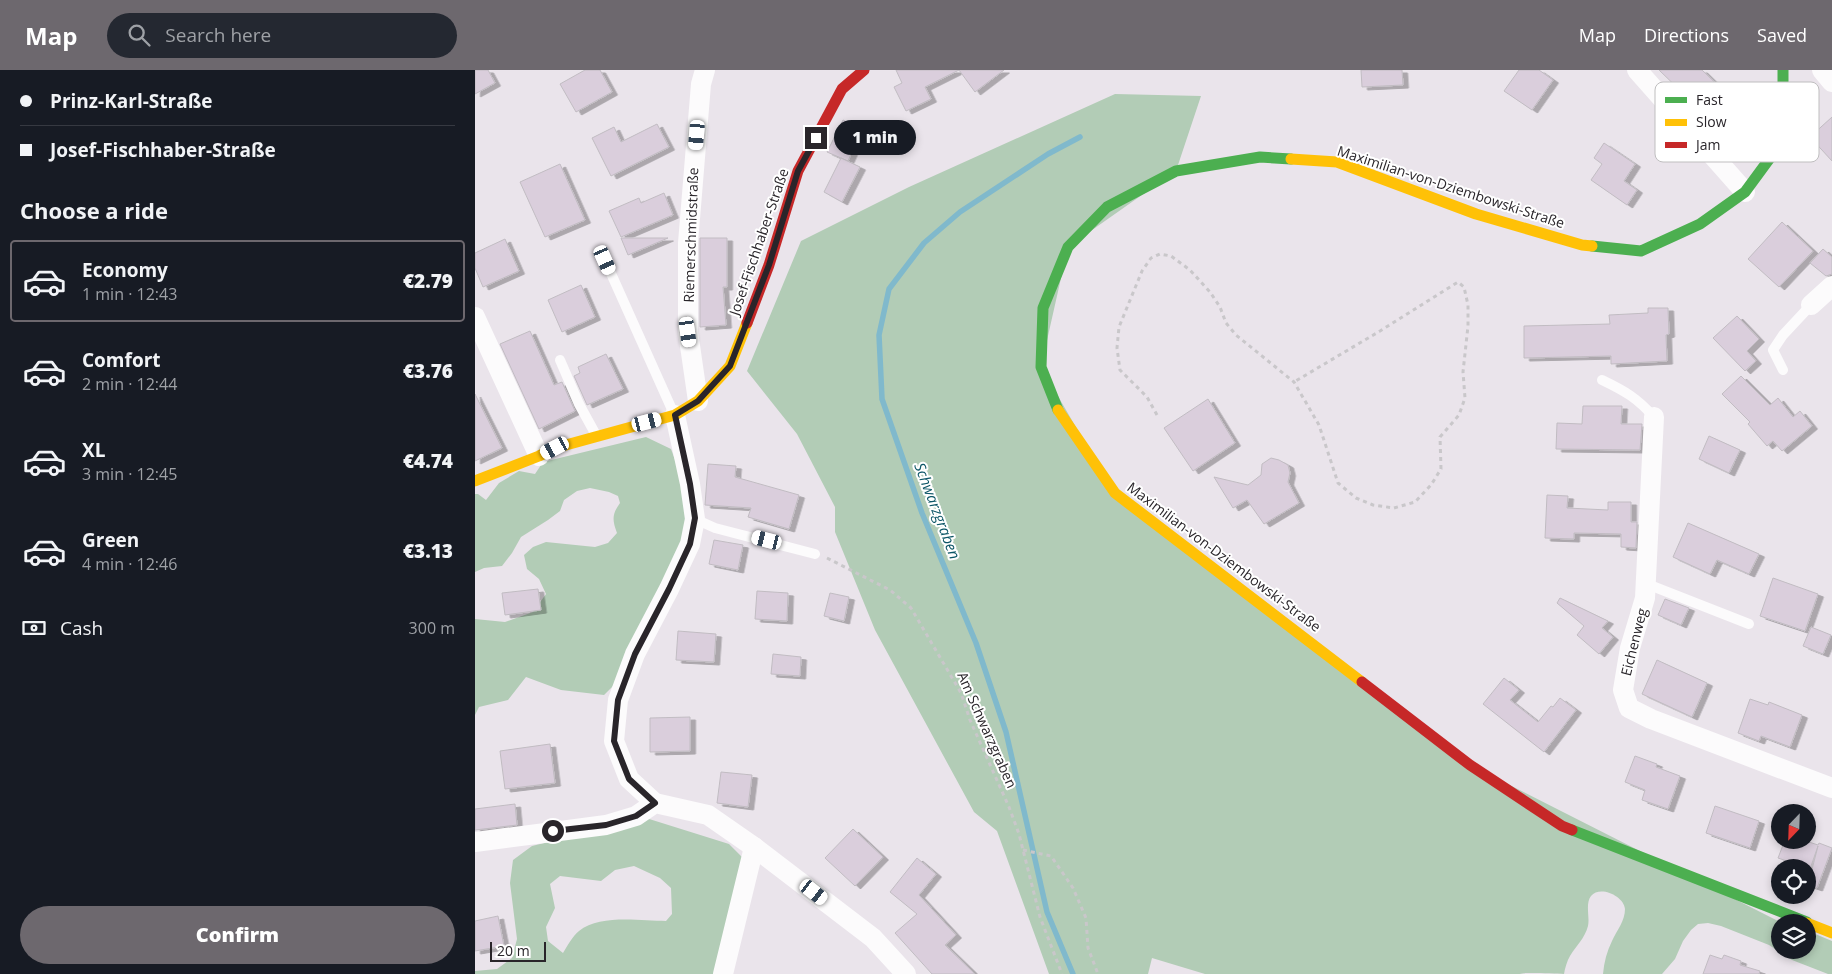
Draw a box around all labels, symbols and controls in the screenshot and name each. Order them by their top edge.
search box [107,13,457,58]
text: Map [25,19,77,52]
icon: search [125,21,153,49]
text: Search here [165,22,271,48]
text: Map [1579,23,1616,47]
text: Directions [1644,23,1729,47]
text: Saved [1757,23,1807,47]
legend [1655,82,1819,162]
text: Prinz-Karl-Straße [50,88,212,114]
text: Fast [1696,90,1723,109]
text: Slow [1696,112,1727,131]
car [688,119,705,151]
callout: 1 min [833,120,916,156]
text: 1 min [852,126,898,148]
route end [805,127,827,149]
text: Jam [1694,135,1721,154]
text: Josef-Fischhaber-Straße [50,137,276,163]
street label: Maximilian-von-Dziembowski-Straße [1335,141,1567,232]
street label: Josef-Fischhaber-Straße [724,166,793,320]
street label: Riemerschmidstraße [679,167,702,303]
text: Choose a ride [20,195,168,225]
car [592,243,617,277]
text: Economy [82,257,168,283]
icon: car [22,259,67,304]
text: €2.79 [403,268,453,294]
text: 1 min · 12:43 [82,283,177,305]
car [678,316,697,348]
text: Comfort [82,347,161,373]
icon: car [22,349,67,394]
text: €3.76 [403,358,453,384]
text: 2 min · 12:44 [82,373,177,395]
car [630,411,663,433]
car [538,434,571,462]
text: XL [82,437,105,463]
icon: car [22,439,67,484]
text: €4.74 [403,448,453,474]
water label: Schwarzgraben [910,460,966,562]
text: 3 min · 12:45 [82,463,177,485]
street label: Maximilian-von-Dziembowski-Straße [1124,477,1325,636]
text: Green [82,527,139,553]
icon: car [22,529,67,574]
car [750,529,783,551]
text: €3.13 [403,538,453,564]
text: 4 min · 12:46 [82,553,177,575]
street label: Eichenweg [1616,606,1651,678]
icon: cash [20,614,48,642]
text: Cash [60,615,103,641]
text: 300 m [409,617,455,639]
street label: Am Schwarzgraben [953,669,1022,791]
north arrow [1771,804,1816,849]
map controls [1771,804,1816,959]
route start [542,820,564,842]
button: locate [1771,859,1816,904]
car [797,877,830,907]
button: Confirm [20,906,455,964]
button: layers [1771,914,1816,959]
scale bar [490,939,546,962]
text: 20 m [497,941,530,960]

